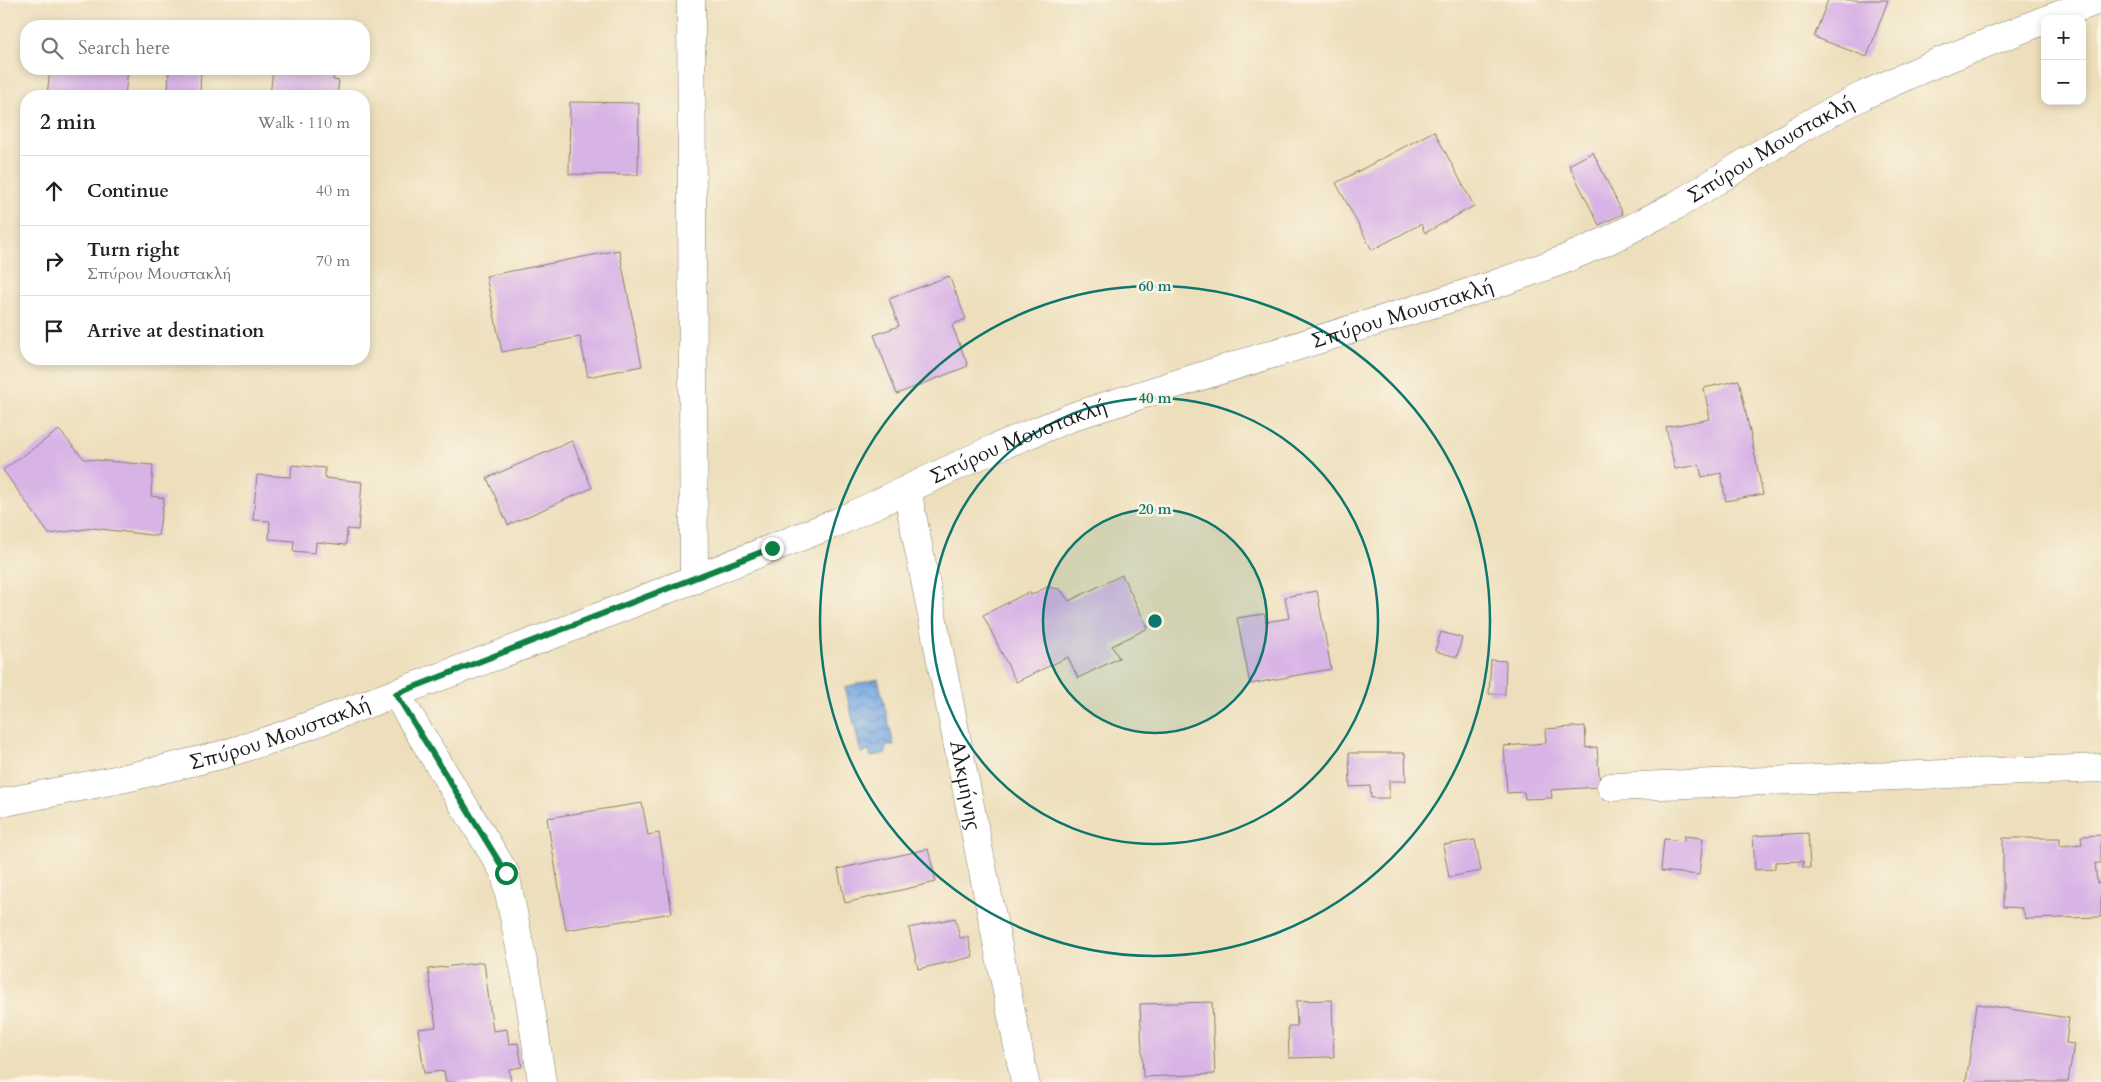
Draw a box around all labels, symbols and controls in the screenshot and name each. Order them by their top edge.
map controls [2041,15,2086,105]
button: + [2041,15,2086,60]
search box [20,20,370,75]
icon: search [38,34,66,62]
text: Search here [78,35,170,61]
button: − [2041,60,2086,105]
street label: Σπύρου Μουστακλή [1682,89,1860,210]
text: 2 min [40,108,96,137]
text: Walk · 110 m [258,112,350,134]
icon: ahead [40,177,68,205]
text: Continue [87,178,169,204]
text: 40 m [316,180,350,202]
text: Turn right [87,237,179,263]
icon: right [40,247,68,275]
text: 70 m [316,250,350,272]
text: Σπύρου Μουστακλή [87,263,232,285]
street label: Σπύρου Μουστακλή [1308,272,1498,356]
text: 60 m [1138,276,1172,296]
icon: arrive [40,317,68,345]
text: Arrive at destination [87,318,264,344]
text: 40 m [1138,388,1172,408]
street label: Σπύρου Μουστακλή [925,392,1111,492]
text: 20 m [1138,499,1172,519]
route end [761,537,784,560]
centre of rings [1146,612,1164,630]
street label: Σπύρου Μουστακλή [186,690,375,777]
street label: Αλκμήνης [942,738,988,833]
route start [495,862,518,885]

